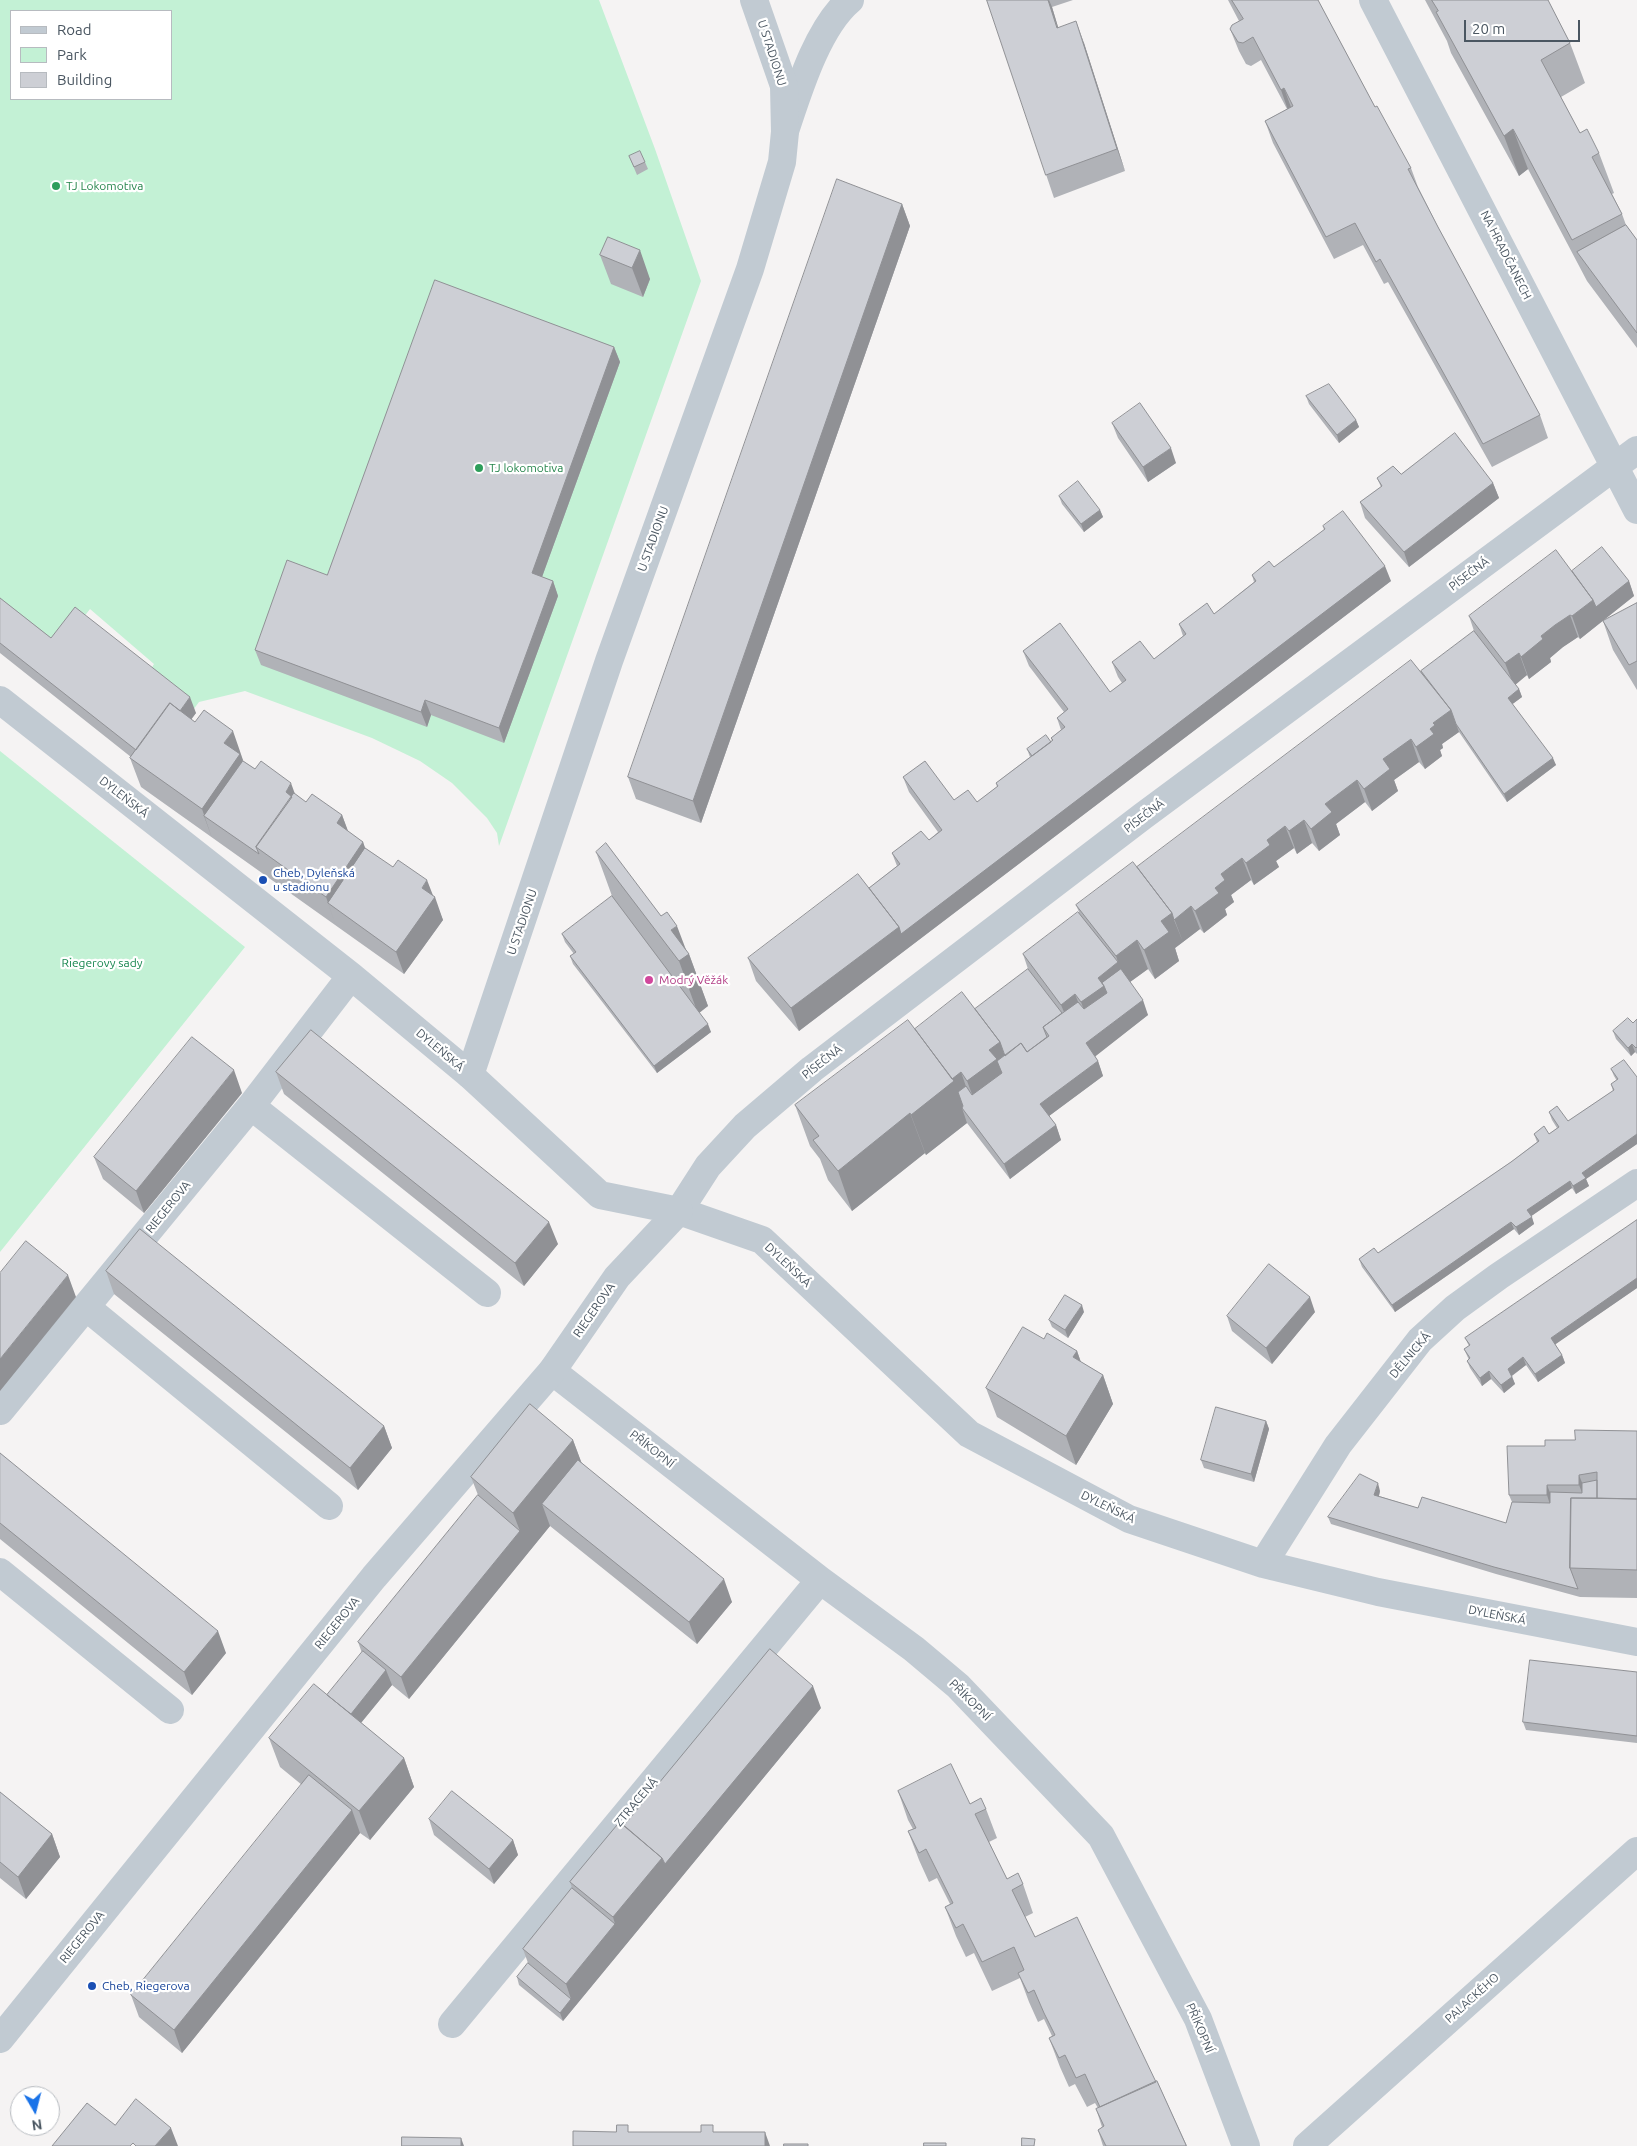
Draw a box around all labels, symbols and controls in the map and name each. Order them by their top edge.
legend [10,10,172,100]
scale bar [1467,10,1583,42]
street label: U STADIONU [755,18,789,88]
text: 20 m [1472,20,1505,37]
text: Road [57,21,92,38]
text: Park [57,46,87,63]
text: Building [57,71,112,88]
place label: TJ Lokomotiva [66,179,143,193]
marker: TJ Lokomotiva [50,180,62,192]
street label: NA HRADČANECH [1477,208,1535,302]
place label: TJ lokomotiva [489,461,563,475]
marker: TJ lokomotiva [473,462,485,474]
street label: U STADIONU [634,504,672,574]
street label: PÍSEČNÁ [1446,554,1492,594]
street label: DYLEŇSKÁ [97,773,151,821]
street label: PÍSEČNÁ [1121,796,1167,836]
place label: Cheb, Dyleňská u stadionu [273,866,355,894]
marker: Cheb, Dyleňská u stadionu [257,874,269,886]
street label: U STADIONU [504,887,540,957]
park label: Riegerovy sady [62,956,142,970]
place label: Modrý Věžák [659,973,728,987]
marker: Modrý Věžák [643,974,655,986]
street label: DYLEŇSKÁ [413,1026,467,1074]
street label: PÍSEČNÁ [799,1042,845,1082]
street label: RIEGEROVA [143,1178,193,1236]
street label: DYLEŇSKÁ [762,1240,814,1290]
street label: RIEGEROVA [570,1280,618,1340]
street label: DĚLNICKÁ [1387,1329,1433,1381]
street label: PŘÍKOPNÍ [627,1427,677,1471]
street label: DYLEŇSKÁ [1079,1488,1137,1526]
street label: RIEGEROVA [312,1594,362,1652]
street label: DYLEŇSKÁ [1467,1602,1527,1628]
street label: PŘÍKOPNÍ [946,1676,994,1724]
street label: ZTRACENÁ [611,1775,661,1829]
street label: RIEGEROVA [57,1908,107,1966]
street label: PALACKÉHO [1442,1970,1502,2026]
place label: Cheb, Riegerova [102,1979,190,1993]
marker: Cheb, Riegerova [86,1980,98,1992]
street label: PŘÍKOPNÍ [1183,2001,1217,2055]
north arrow [10,2086,60,2136]
text: N [31,2116,43,2134]

